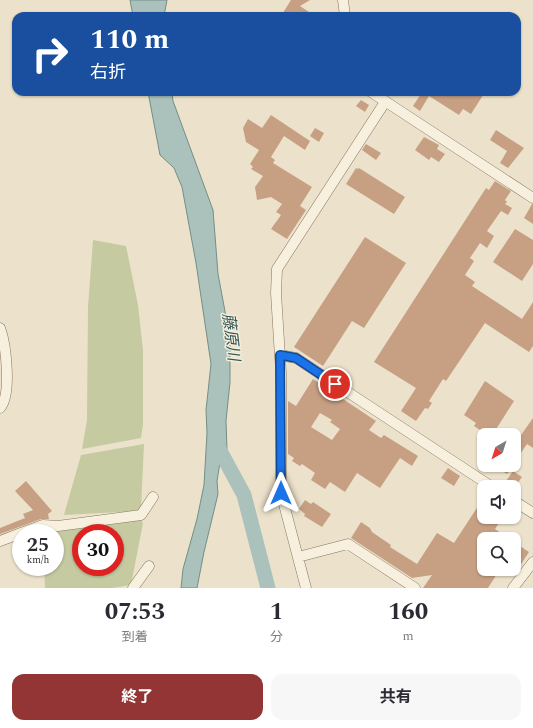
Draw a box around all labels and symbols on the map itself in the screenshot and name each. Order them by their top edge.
water label: 藤原川 [216,312,246,364]
pin [318,367,352,401]
north arrow [477,428,521,472]
position arrow [260,472,302,514]
speed limit sign: 30 [72,524,124,576]

